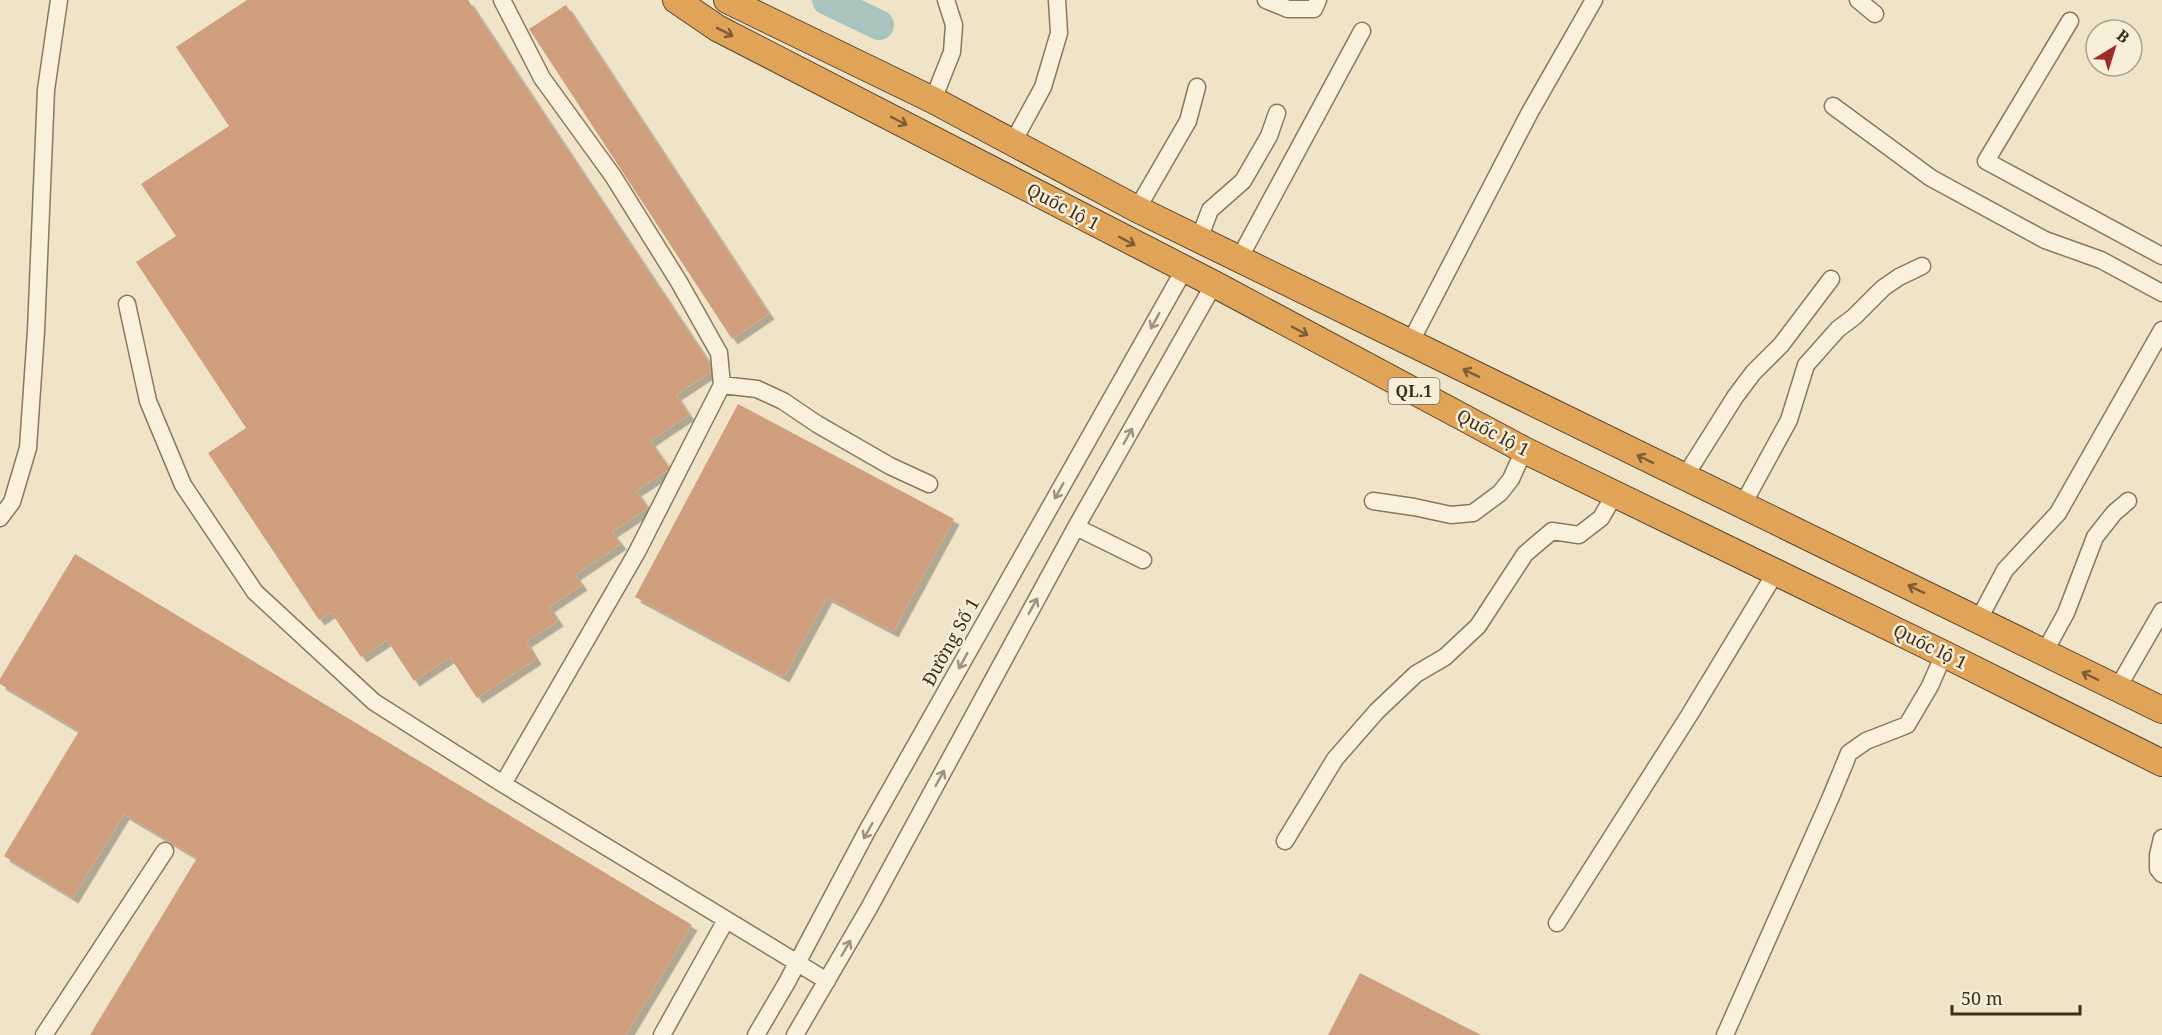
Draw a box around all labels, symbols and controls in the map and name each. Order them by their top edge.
north arrow [2084,18,2144,78]
text: B [2112,24,2134,48]
one-way arrow [716,27,734,38]
one-way arrow [889,116,907,127]
street label: Quốc lộ 1 [1023,177,1104,235]
one-way arrow [1118,235,1136,247]
one-way arrow [1149,312,1161,329]
one-way arrow [1291,326,1309,337]
one-way arrow [1462,367,1480,378]
road number: QL.1 [1388,378,1440,404]
street label: Quốc lộ 1 [1453,403,1534,461]
one-way arrow [1122,428,1134,445]
one-way arrow [1637,453,1655,464]
one-way arrow [1053,482,1065,499]
one-way arrow [1907,583,1925,595]
street label: Đường Số 1 [916,593,984,690]
one-way arrow [1028,598,1039,616]
street label: Quốc lộ 1 [1889,618,1971,674]
one-way arrow [957,652,969,669]
one-way arrow [2082,669,2100,681]
one-way arrow [935,769,946,787]
one-way arrow [861,822,873,839]
one-way arrow [840,940,852,957]
scale bar [1952,978,2080,1016]
text: 50 m [1961,986,2003,1010]

